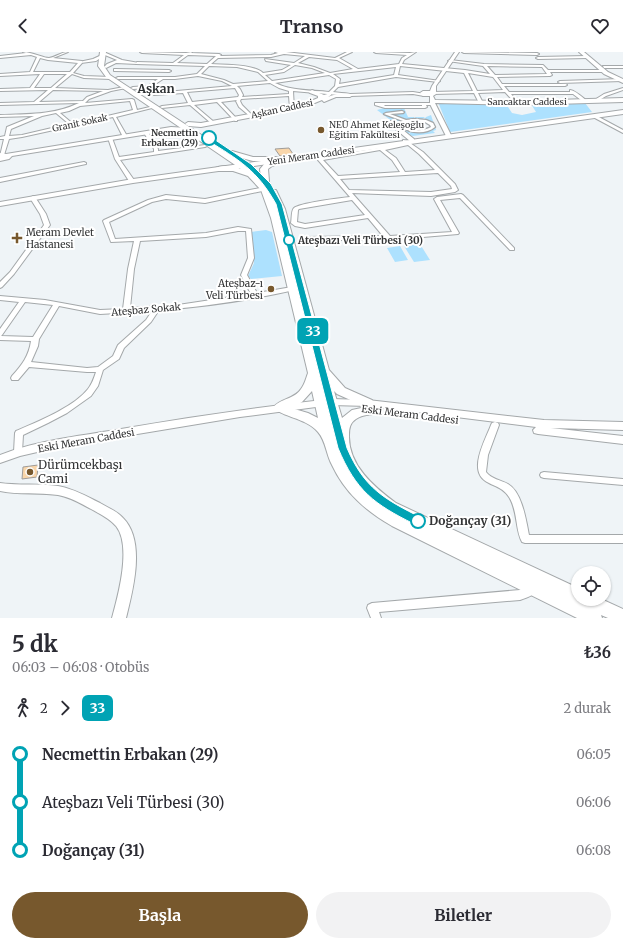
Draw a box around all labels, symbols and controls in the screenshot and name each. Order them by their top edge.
icon: back [12,15,34,37]
text: Transo [280,15,343,38]
icon: heart [589,15,611,37]
district label: Aşkan [136,81,175,96]
street label: Sancaktar Caddesi [487,96,567,107]
street label: Aşkan Caddesi [249,97,314,121]
street label: Granit Sokak [51,111,109,134]
place label: NEÜ Ahmet Keleşoğlu Eğitim Fakültesi [329,119,424,140]
marker: NEÜ Ahmet Keleşoğlu Eğitim Fakültesi [316,125,326,135]
place label: Necmettin Erbakan (29) [141,127,198,148]
marker: Necmettin Erbakan (29) [201,130,217,146]
street label: Yeni Meram Caddesi [266,144,355,167]
place label: Meram Devlet Hastanesi [26,226,94,251]
marker: Meram Devlet Hastanesi [11,232,23,244]
marker: Ateşbazı Veli Türbesi (30) [283,234,295,246]
place label: Ateşbazı Veli Türbesi (30) [297,234,423,247]
place label: Ateşbaz-ı Veli Türbesi [205,277,263,302]
marker: Ateşbaz-ı Veli Türbesi [266,284,276,294]
street label: Ateşbaz Sokak [110,300,182,319]
line badge: 33 [295,318,331,344]
text: 33 [305,322,321,340]
street label: Eski Meram Caddesi [361,402,459,427]
street label: Eski Meram Caddesi [37,426,135,455]
place label: Dürümcekbaşı Cami [38,457,123,486]
marker: Dürümcekbaşı Cami [25,467,35,477]
marker: Doğançay (31) [410,513,426,529]
place label: Doğançay (31) [429,513,511,528]
map controls [571,566,611,606]
button: locate [571,566,611,606]
text: 5 dk [12,630,58,658]
text: ₺36 [584,643,611,662]
text: 06:03 – 06:08 · Otobüs [12,659,149,676]
icon: walk [12,697,34,719]
icon: forward [54,697,76,719]
text: 33 [90,699,105,717]
text: 2 [40,700,48,717]
text: 2 durak [563,700,611,717]
text: Necmettin Erbakan (29) [42,745,218,764]
text: 06:05 [576,746,611,763]
text: Ateşbazı Veli Türbesi (30) [42,793,224,812]
text: 06:06 [576,794,611,811]
text: Doğançay (31) [42,841,145,860]
text: 06:08 [576,842,611,859]
button: Başla [12,892,308,938]
button: Biletler [316,892,611,938]

